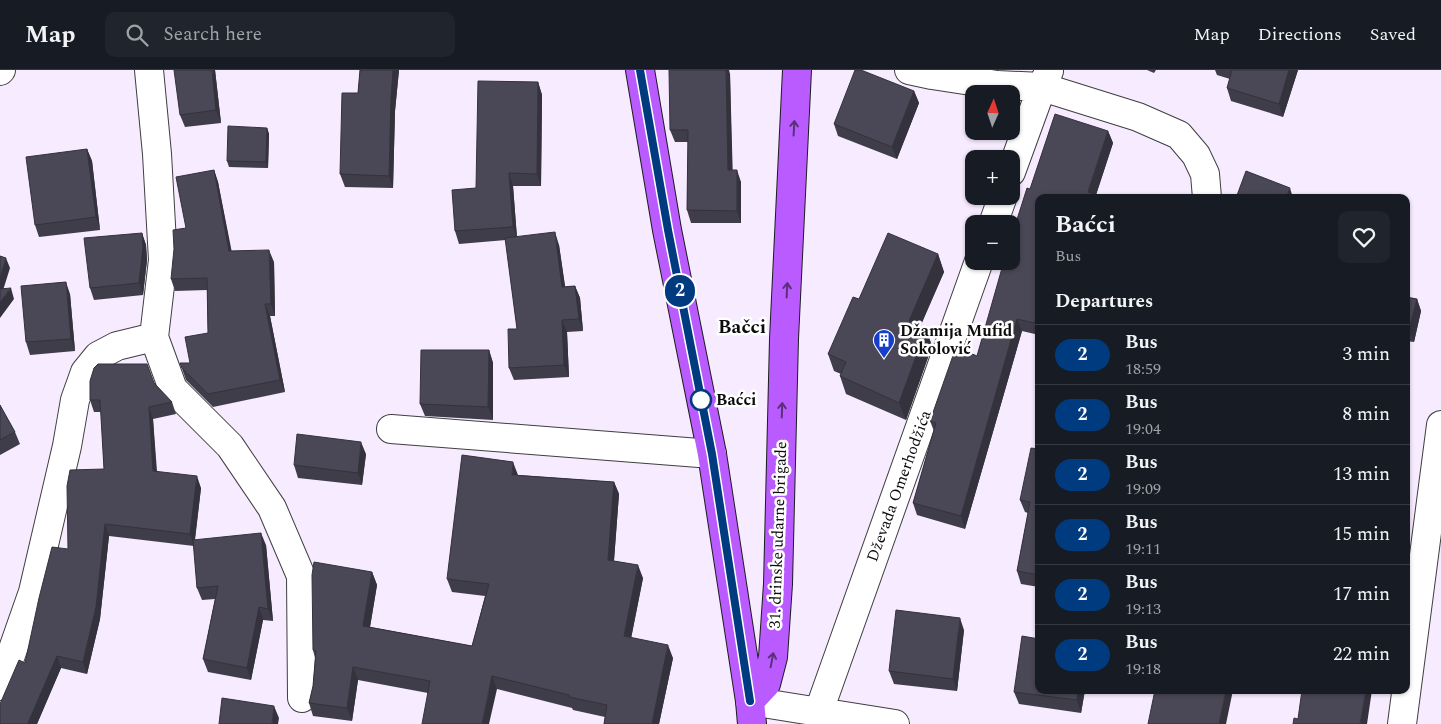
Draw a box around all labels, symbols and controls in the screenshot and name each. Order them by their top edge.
search box [105,12,455,57]
text: Map [25,17,75,53]
text: Search here [163,20,262,49]
icon: search [123,21,151,49]
text: Map [1194,21,1230,48]
text: Directions [1258,21,1342,48]
text: Saved [1370,21,1416,48]
north arrow [965,85,1020,140]
map controls [965,85,1020,270]
one-way arrow [790,120,799,136]
button: + [965,150,1020,205]
text: Baćci [1055,207,1116,243]
button: heart [1338,211,1390,263]
button: − [965,215,1020,270]
text: Bus [1055,244,1081,268]
line badge: 2 [664,275,696,307]
text: 2 [675,277,685,304]
one-way arrow [782,283,791,299]
text: Departures [1055,287,1153,316]
district label: Bačci [718,313,766,342]
place label: Džamija Mufid Sokolović [900,319,1012,361]
building icon: Džamija Mufid Sokolović [872,328,896,359]
text: Bus [1125,328,1158,357]
text: 3 min [1342,340,1390,369]
text: 2 [1077,341,1088,368]
text: 18:59 [1125,357,1161,381]
place label: Baćci [716,388,756,412]
text: Bus [1125,388,1158,417]
marker: Baćci [690,389,712,411]
text: 8 min [1342,400,1390,429]
text: 2 [1077,401,1088,428]
one-way arrow [778,403,787,419]
street label: Dževada Omerhodžića [860,407,938,565]
text: 19:04 [1125,417,1161,441]
street label: 31. drinske udarne brigade [763,441,793,629]
text: Bus [1125,448,1158,477]
text: 13 min [1333,460,1390,489]
text: 2 [1077,461,1088,488]
text: 19:09 [1125,477,1161,501]
text: Bus [1125,508,1158,537]
text: 15 min [1333,520,1390,549]
text: 2 [1077,521,1088,548]
text: 19:11 [1125,537,1161,561]
text: Bus [1125,568,1158,597]
text: 17 min [1333,580,1390,609]
text: 2 [1077,581,1088,608]
text: 19:13 [1125,597,1161,621]
text: Bus [1125,628,1158,657]
text: 22 min [1333,640,1390,669]
text: 2 [1077,641,1088,668]
one-way arrow [768,652,777,668]
text: 19:18 [1125,657,1161,681]

